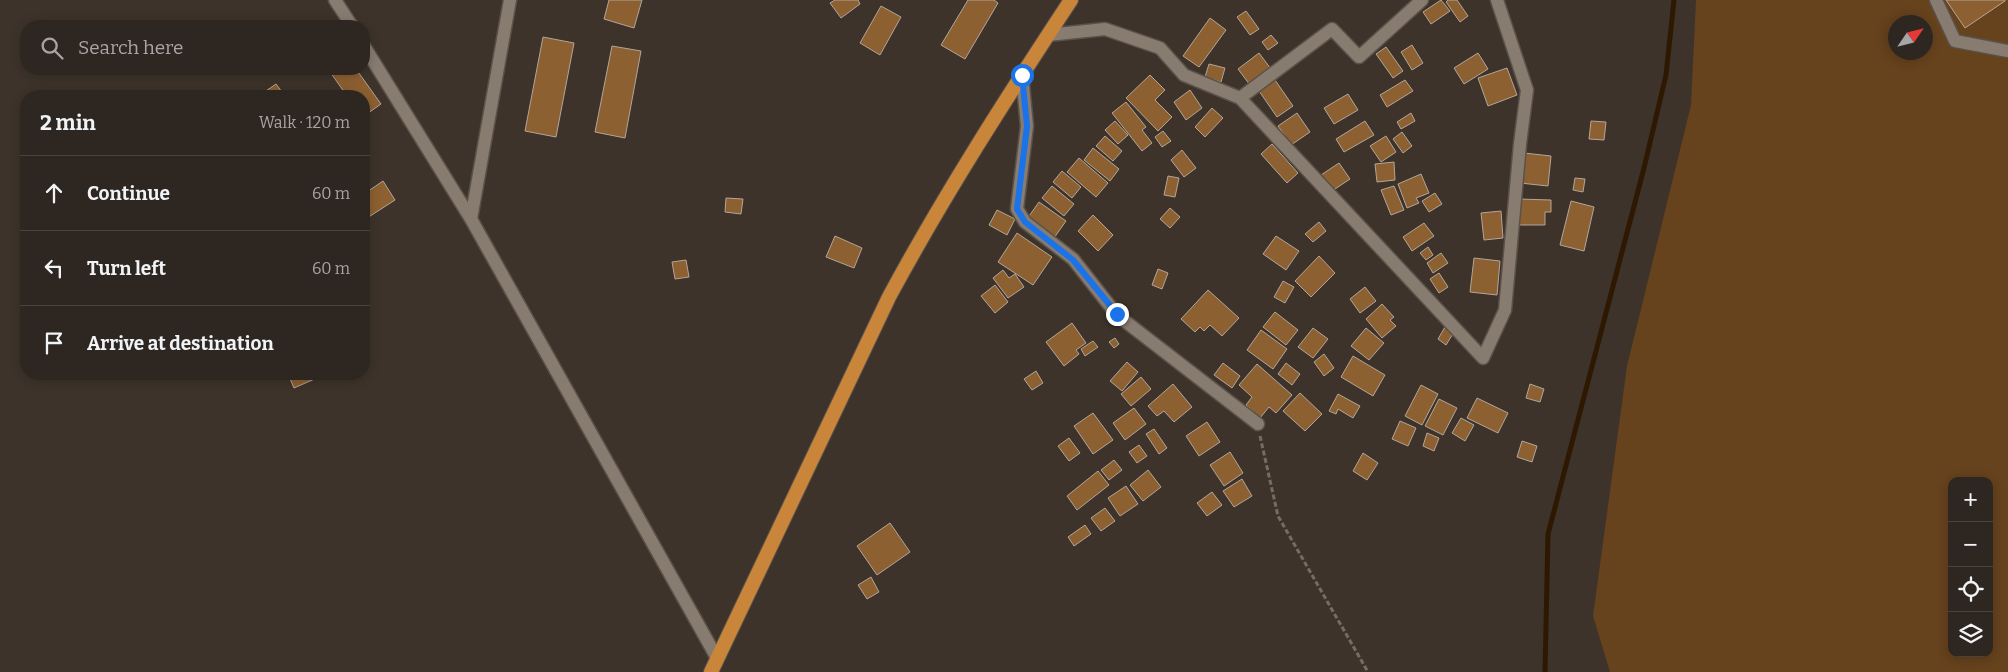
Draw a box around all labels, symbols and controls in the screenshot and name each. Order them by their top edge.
north arrow [1888,15,1933,60]
search box [20,20,370,75]
icon: search [38,34,66,62]
text: Search here [78,36,183,59]
route start [1011,64,1034,87]
text: 2 min [40,110,96,136]
text: Walk · 120 m [259,113,350,132]
icon: ahead [40,179,68,207]
text: Continue [87,182,170,205]
text: 60 m [312,184,350,203]
icon: left [40,254,68,282]
text: Turn left [87,257,166,280]
text: 60 m [312,259,350,278]
route end [1106,303,1129,326]
icon: arrive [40,329,68,357]
text: Arrive at destination [87,332,274,355]
map controls [1948,477,1993,657]
button: + [1948,477,1993,522]
button: − [1948,522,1993,567]
button: locate [1948,567,1993,612]
button: layers [1948,612,1993,657]

